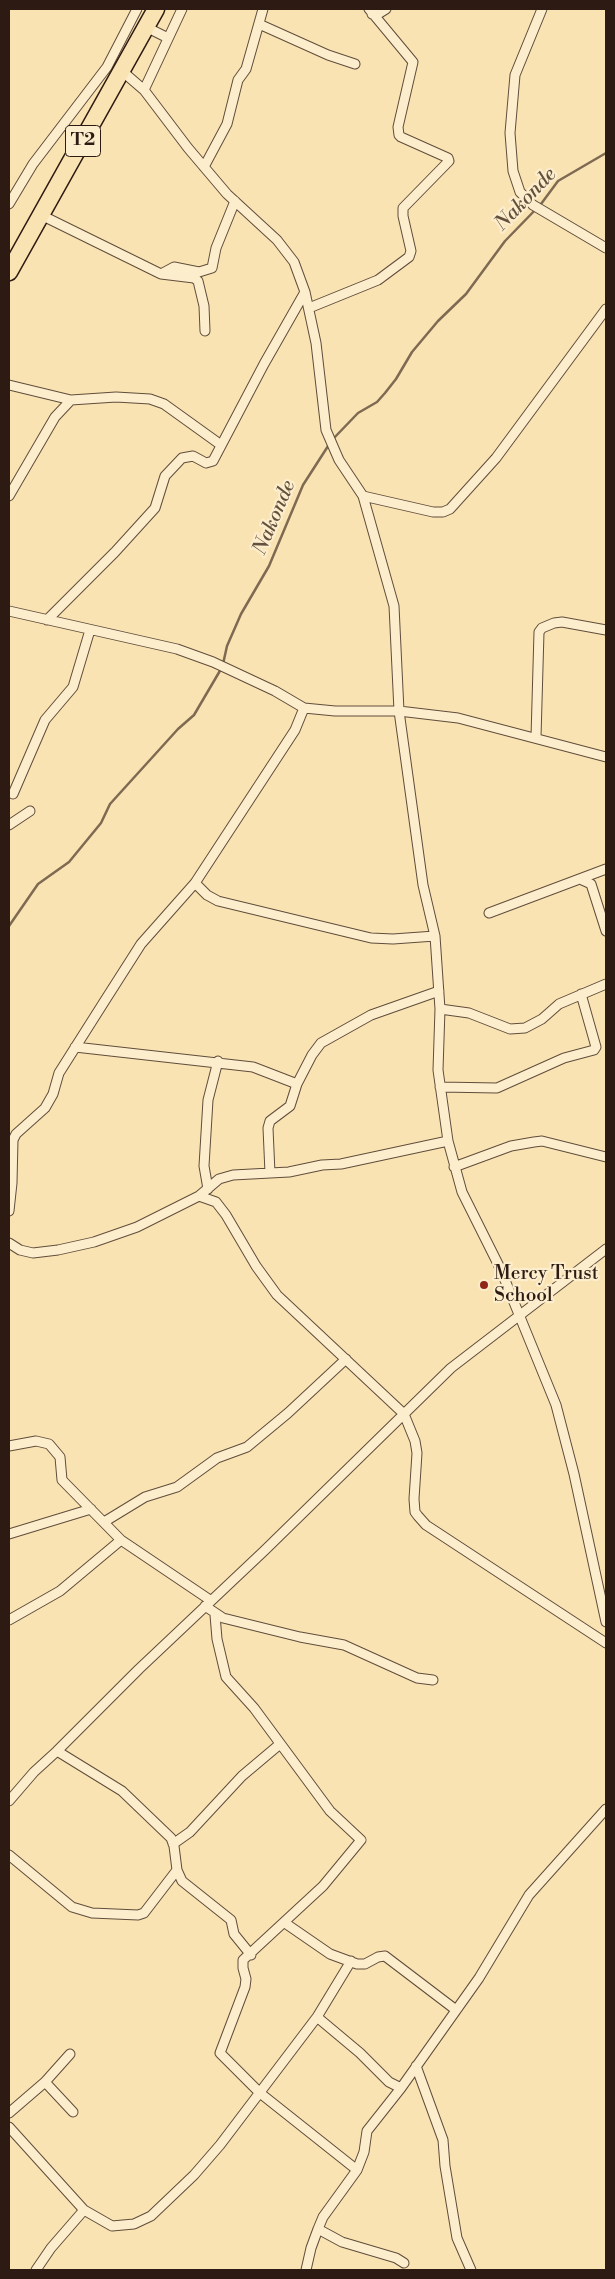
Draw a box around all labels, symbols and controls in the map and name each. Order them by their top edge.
road number: T2 [66,125,100,156]
water label: Nakonde [490,163,562,237]
water label: Nakonde [249,477,301,559]
place label: Mercy Trust School [494,1263,598,1307]
marker: Mercy Trust School [478,1279,490,1291]

